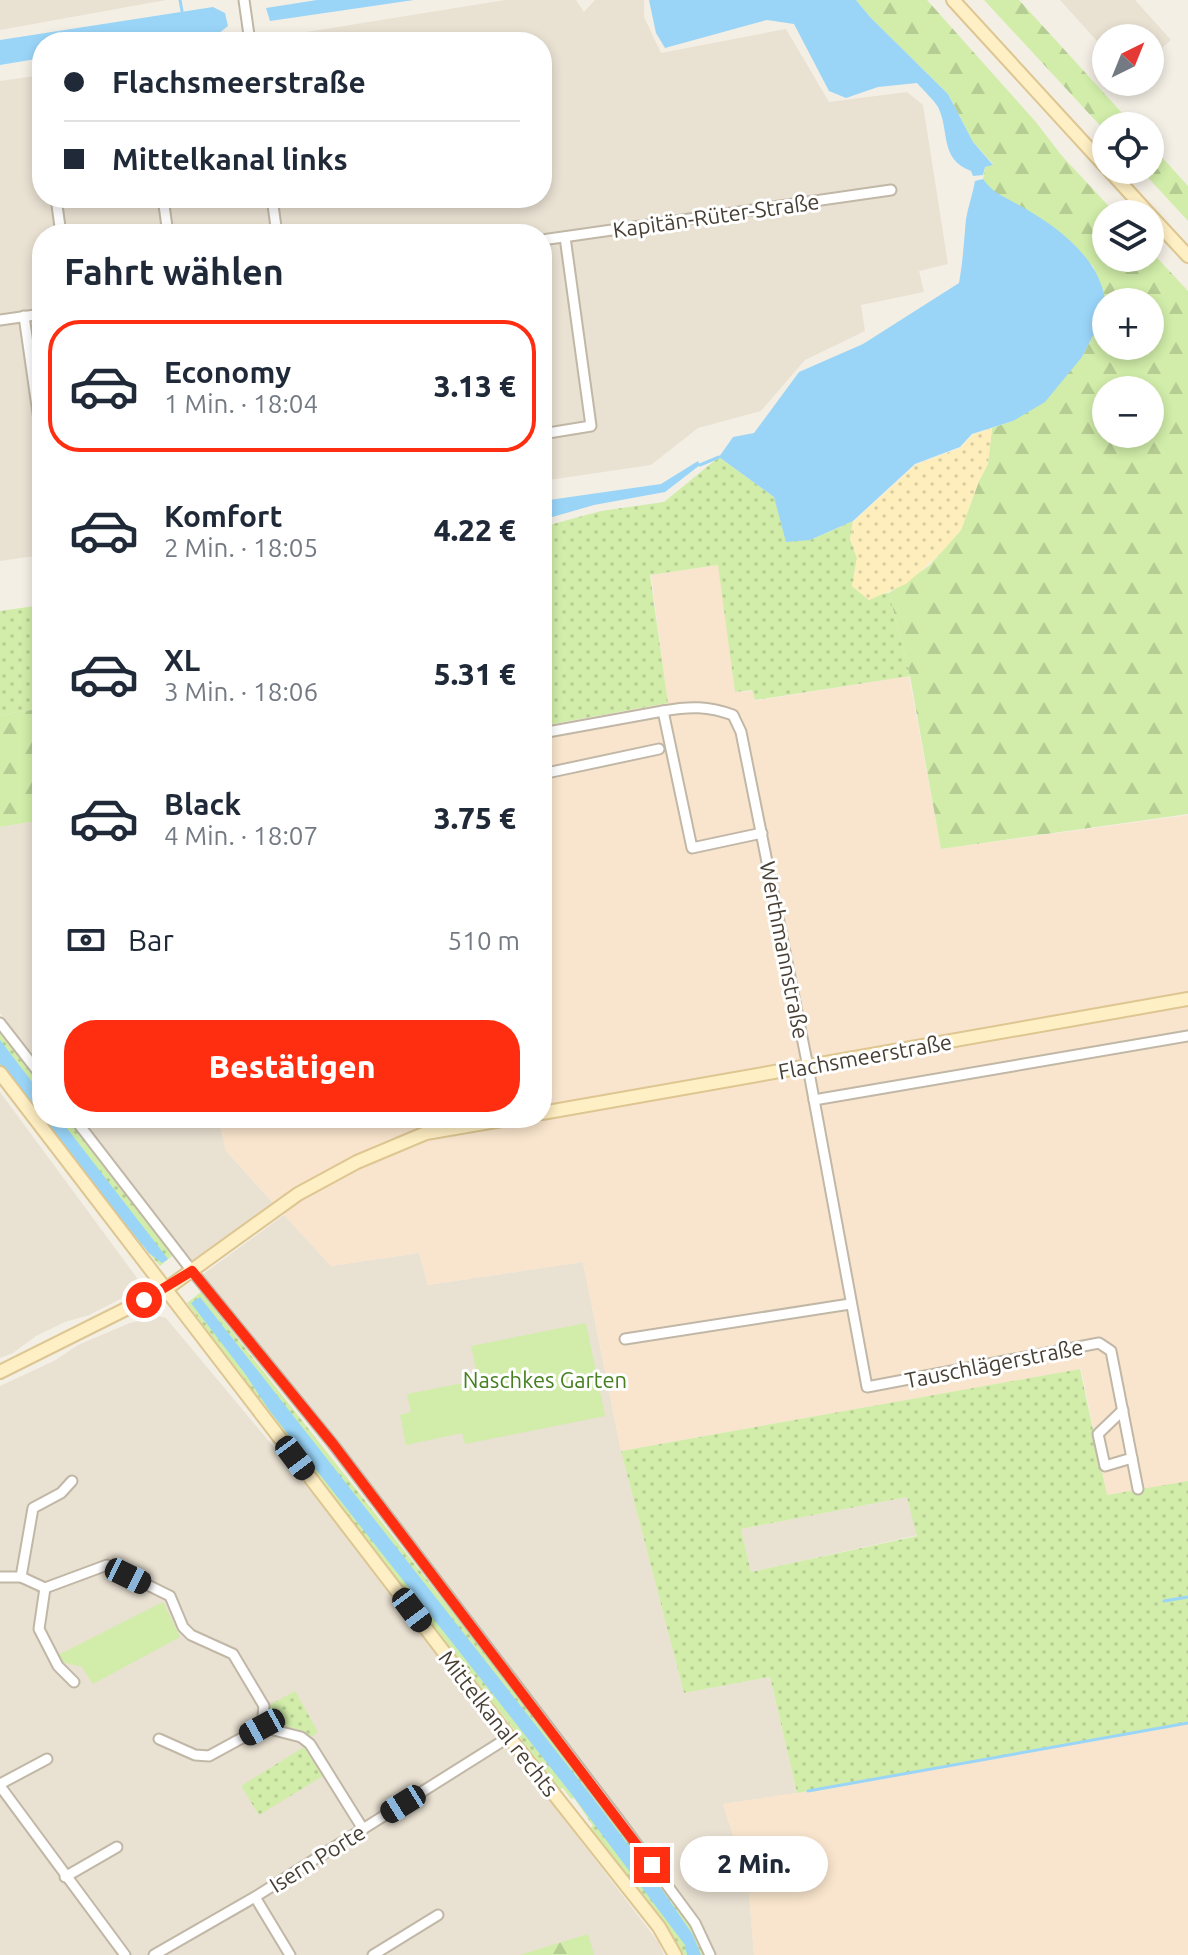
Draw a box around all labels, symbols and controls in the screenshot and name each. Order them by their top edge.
north arrow [1092,24,1164,96]
map controls [1092,24,1164,448]
text: Flachsmeerstraße [112,65,366,99]
button: locate [1092,112,1164,184]
text: Mittelkanal links [112,142,348,176]
street label: Kapitän-Rüter-Straße [611,188,821,242]
button: layers [1092,200,1164,272]
text: Fahrt wählen [64,251,284,292]
button: + [1092,288,1164,360]
icon: car [68,350,140,422]
text: Economy [164,355,291,389]
text: 3.13 € [434,369,516,403]
button: − [1092,376,1164,448]
text: 1 Min. · 18:04 [164,389,318,418]
icon: car [68,494,140,566]
text: Komfort [164,499,282,533]
text: 4.22 € [434,513,516,547]
text: 2 Min. · 18:05 [164,533,318,562]
icon: car [68,638,140,710]
text: XL [164,643,200,677]
text: 5.31 € [434,657,516,691]
text: 3 Min. · 18:06 [164,677,318,706]
icon: car [68,782,140,854]
text: Black [164,787,241,821]
text: 3.75 € [434,801,516,835]
text: 4 Min. · 18:07 [164,821,318,850]
street label: Werthmannstraße [756,859,814,1041]
icon: cash [64,918,108,962]
text: Bar [128,923,174,957]
text: 510 m [448,926,520,955]
button: Bestätigen [64,1020,520,1112]
street label: Flachsmeerstraße [776,1028,954,1084]
route start [126,1282,162,1318]
street label: Tauschlägerstraße [903,1333,1085,1393]
park label: Naschkes Garten [463,1367,627,1392]
car [271,1432,319,1484]
car [101,1555,155,1597]
car [388,1584,436,1636]
street label: Mittelkanal rechts [434,1645,564,1801]
car [235,1705,289,1749]
car [376,1781,430,1827]
street label: Isern Porte [265,1819,369,1897]
callout: 2 Min. [680,1837,828,1893]
route end [634,1847,670,1883]
text: 2 Min. [717,1849,791,1878]

